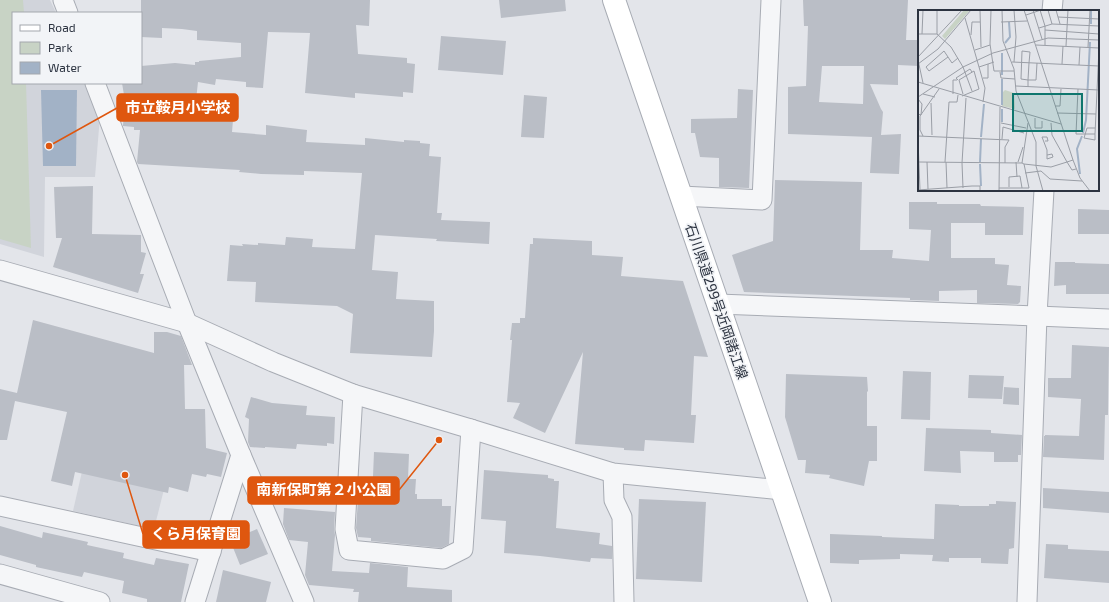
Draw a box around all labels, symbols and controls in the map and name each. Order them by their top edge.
inset map [918,10,1099,191]
legend [12,12,142,84]
text: Road [48,20,76,34]
text: Park [48,40,73,54]
text: Water [48,60,82,74]
callout: 市立鞍月小学校 [117,94,238,121]
text: 市立鞍月小学校 [125,98,231,116]
street label: 石川県道299号近岡諸江線 [682,221,752,381]
callout: 南新保町第２小公園 [248,477,399,504]
text: 南新保町第２小公園 [256,480,392,498]
callout: くら月保育園 [143,521,249,548]
text: くら月保育園 [151,524,241,542]

